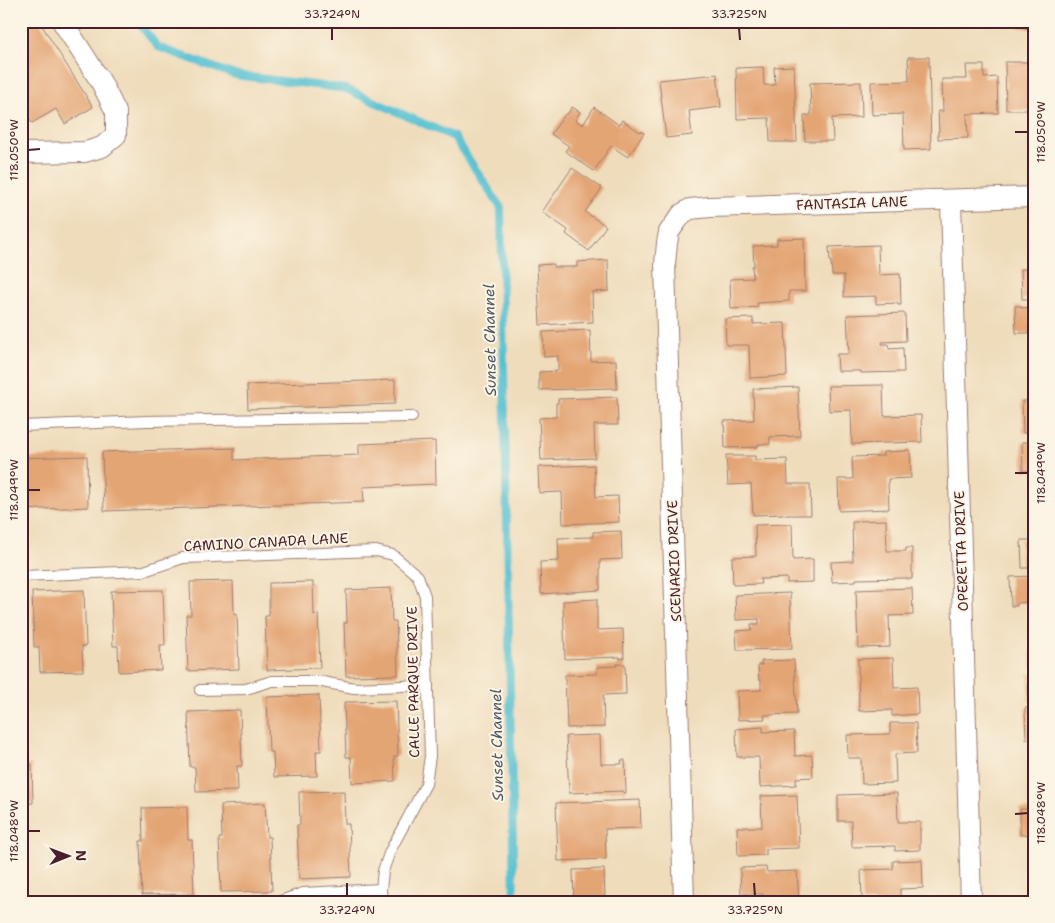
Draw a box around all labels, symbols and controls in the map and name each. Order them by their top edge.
text: 33.724°N [304,6,360,22]
text: 33.725°N [711,6,767,22]
text: 118.050°W [1033,101,1049,163]
text: 118.050°W [6,119,22,181]
street label: FANTASIA LANE [796,192,908,214]
water label: Sunset Channel [479,283,501,396]
text: 118.049°W [1033,442,1049,504]
text: 118.049°W [6,459,22,521]
street label: OPERETTA DRIVE [950,490,972,612]
street label: SCENARIO DRIVE [663,499,685,622]
street label: CAMINO CANADA LANE [183,529,349,555]
street label: CALLE PARQUE DRIVE [403,606,423,758]
water label: Sunset Channel [486,688,508,801]
text: 118.048°W [1033,782,1049,844]
text: 118.048°W [6,800,22,862]
north arrow [42,830,92,880]
text: N [72,850,90,861]
text: 33.724°N [319,902,375,918]
text: 33.725°N [727,902,783,918]

